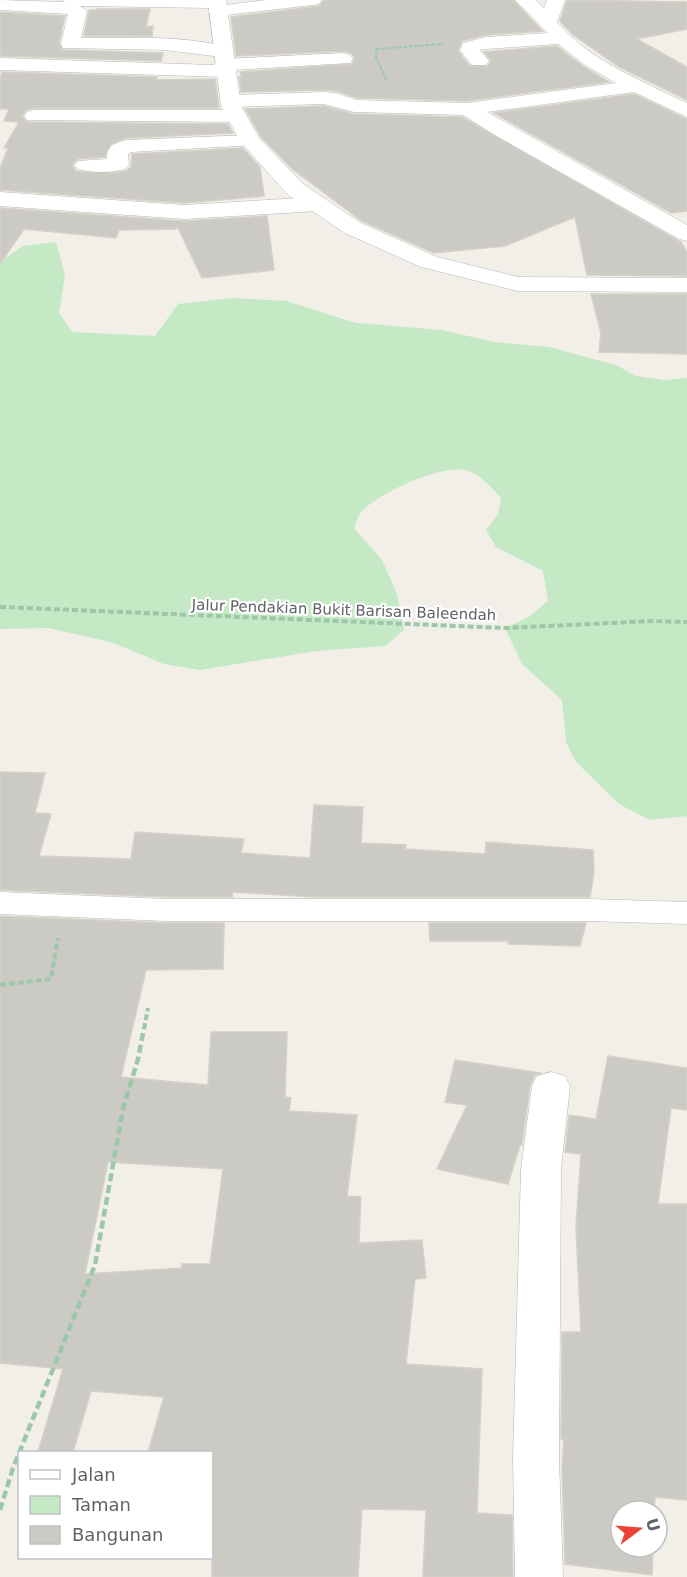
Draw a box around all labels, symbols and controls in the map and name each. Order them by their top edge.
street label: Jalur Pendakian Bukit Barisan Baleendah [190,596,497,624]
legend [18,1451,213,1559]
text: Jalan [71,1464,116,1485]
text: Taman [71,1494,131,1515]
north arrow [609,1499,669,1559]
text: U [642,1516,664,1534]
text: Bangunan [72,1524,163,1545]

